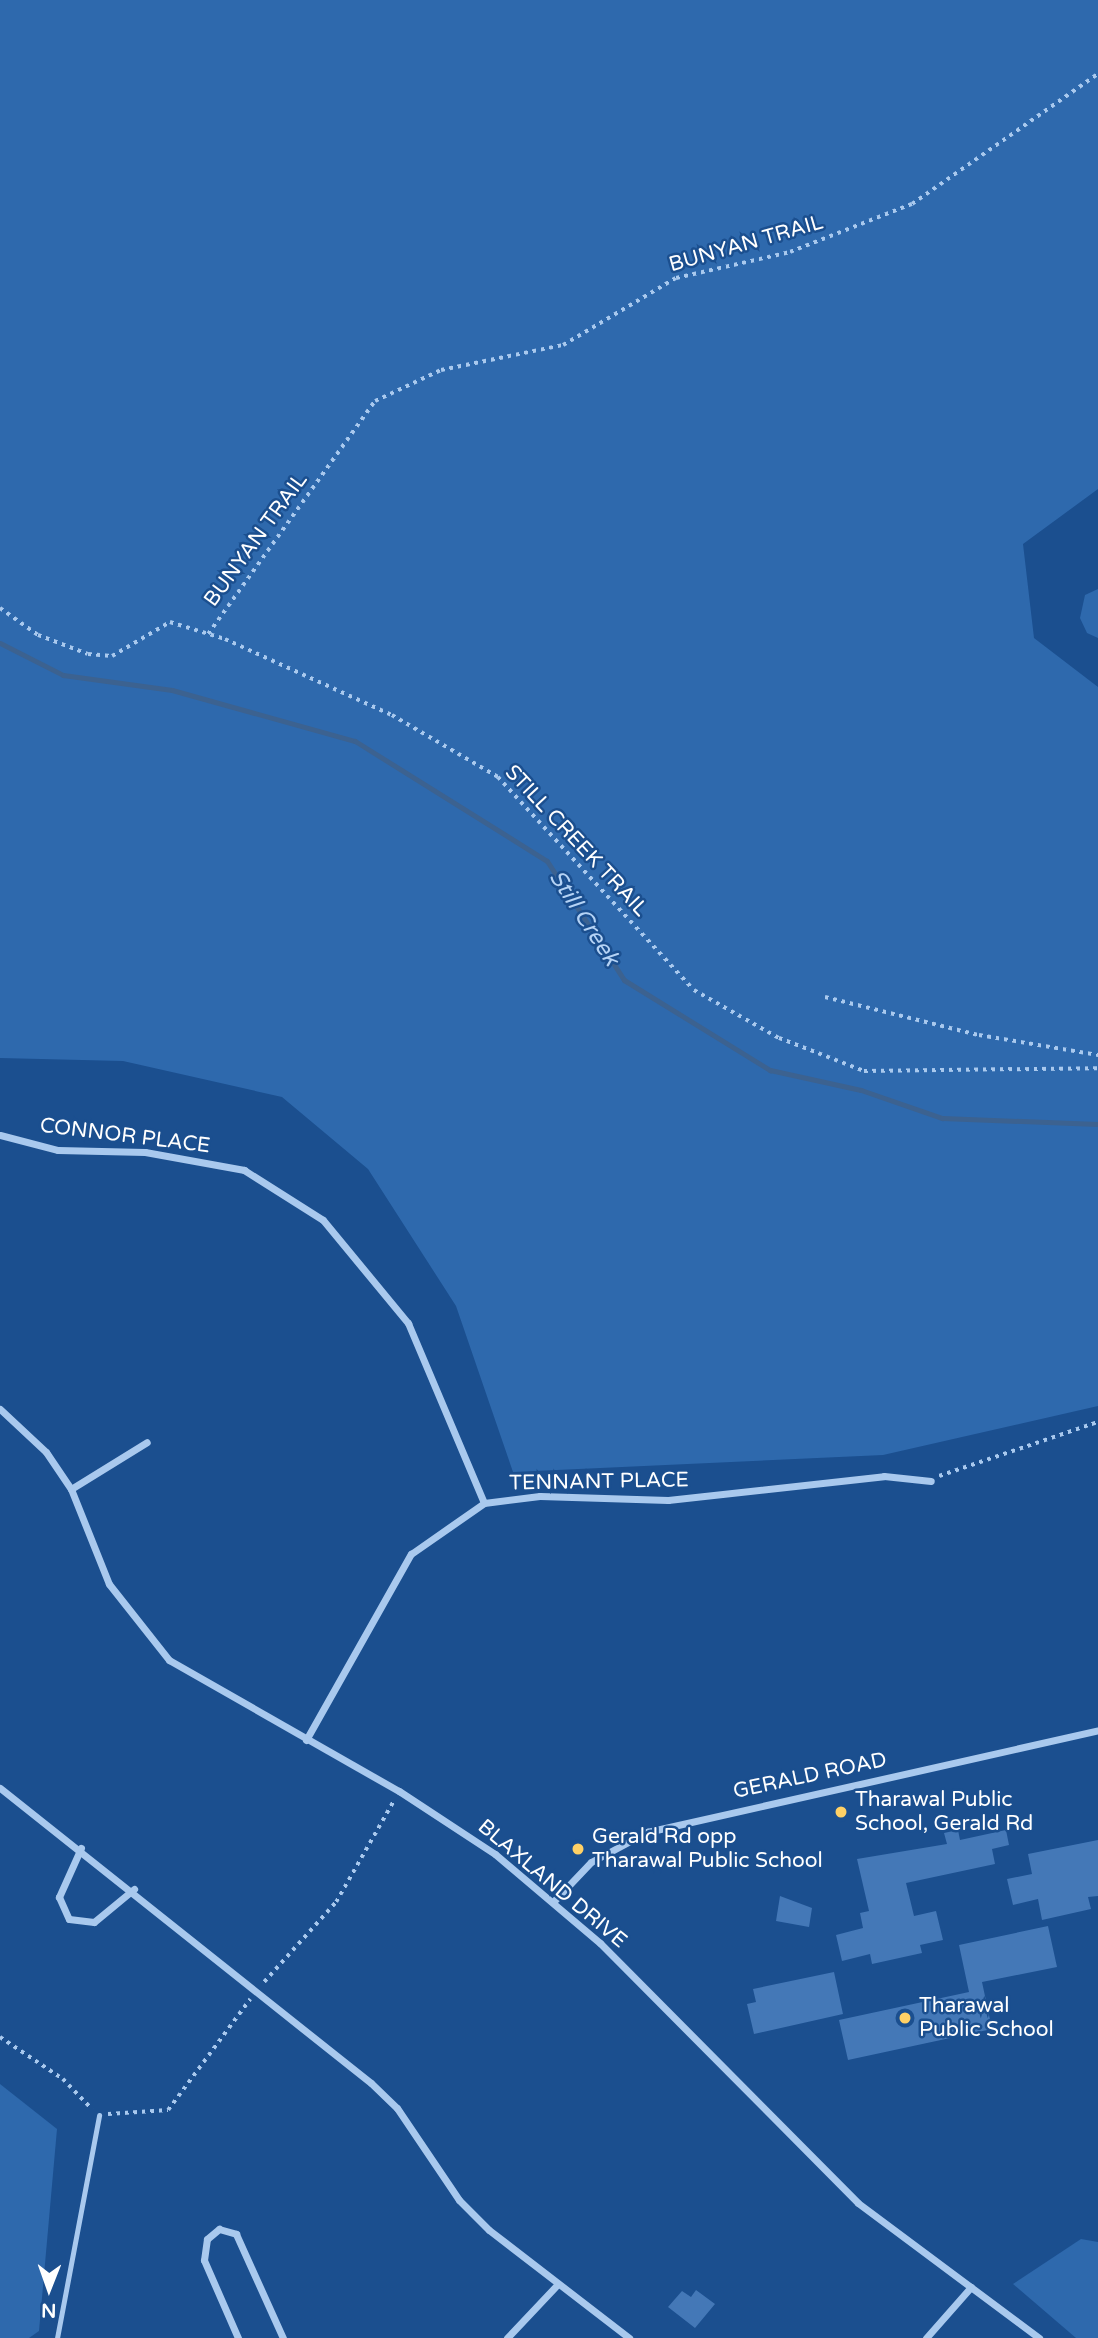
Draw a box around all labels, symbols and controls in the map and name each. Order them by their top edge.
street label: BUNYAN TRAIL [666,210,826,278]
street label: BUNYAN TRAIL [199,468,313,612]
street label: STILL CREEK TRAIL [499,760,653,922]
water label: Still Creek [543,865,625,971]
street label: CONNOR PLACE [38,1113,212,1159]
street label: TENNANT PLACE [509,1468,689,1496]
street label: GERALD ROAD [731,1747,889,1805]
place label: Tharawal Public School, Gerald Rd [855,1787,1033,1837]
marker: Tharawal Public School, Gerald Rd [833,1804,849,1820]
street label: BLAXLAND DRIVE [472,1814,632,1954]
place label: Gerald Rd opp Tharawal Public School [592,1824,823,1874]
marker: Gerald Rd opp Tharawal Public School [570,1841,586,1857]
place label: Tharawal Public School [919,1993,1054,2043]
marker: Tharawal Public School [897,2010,913,2026]
north arrow [14,2254,84,2324]
text: N [41,2299,56,2321]

